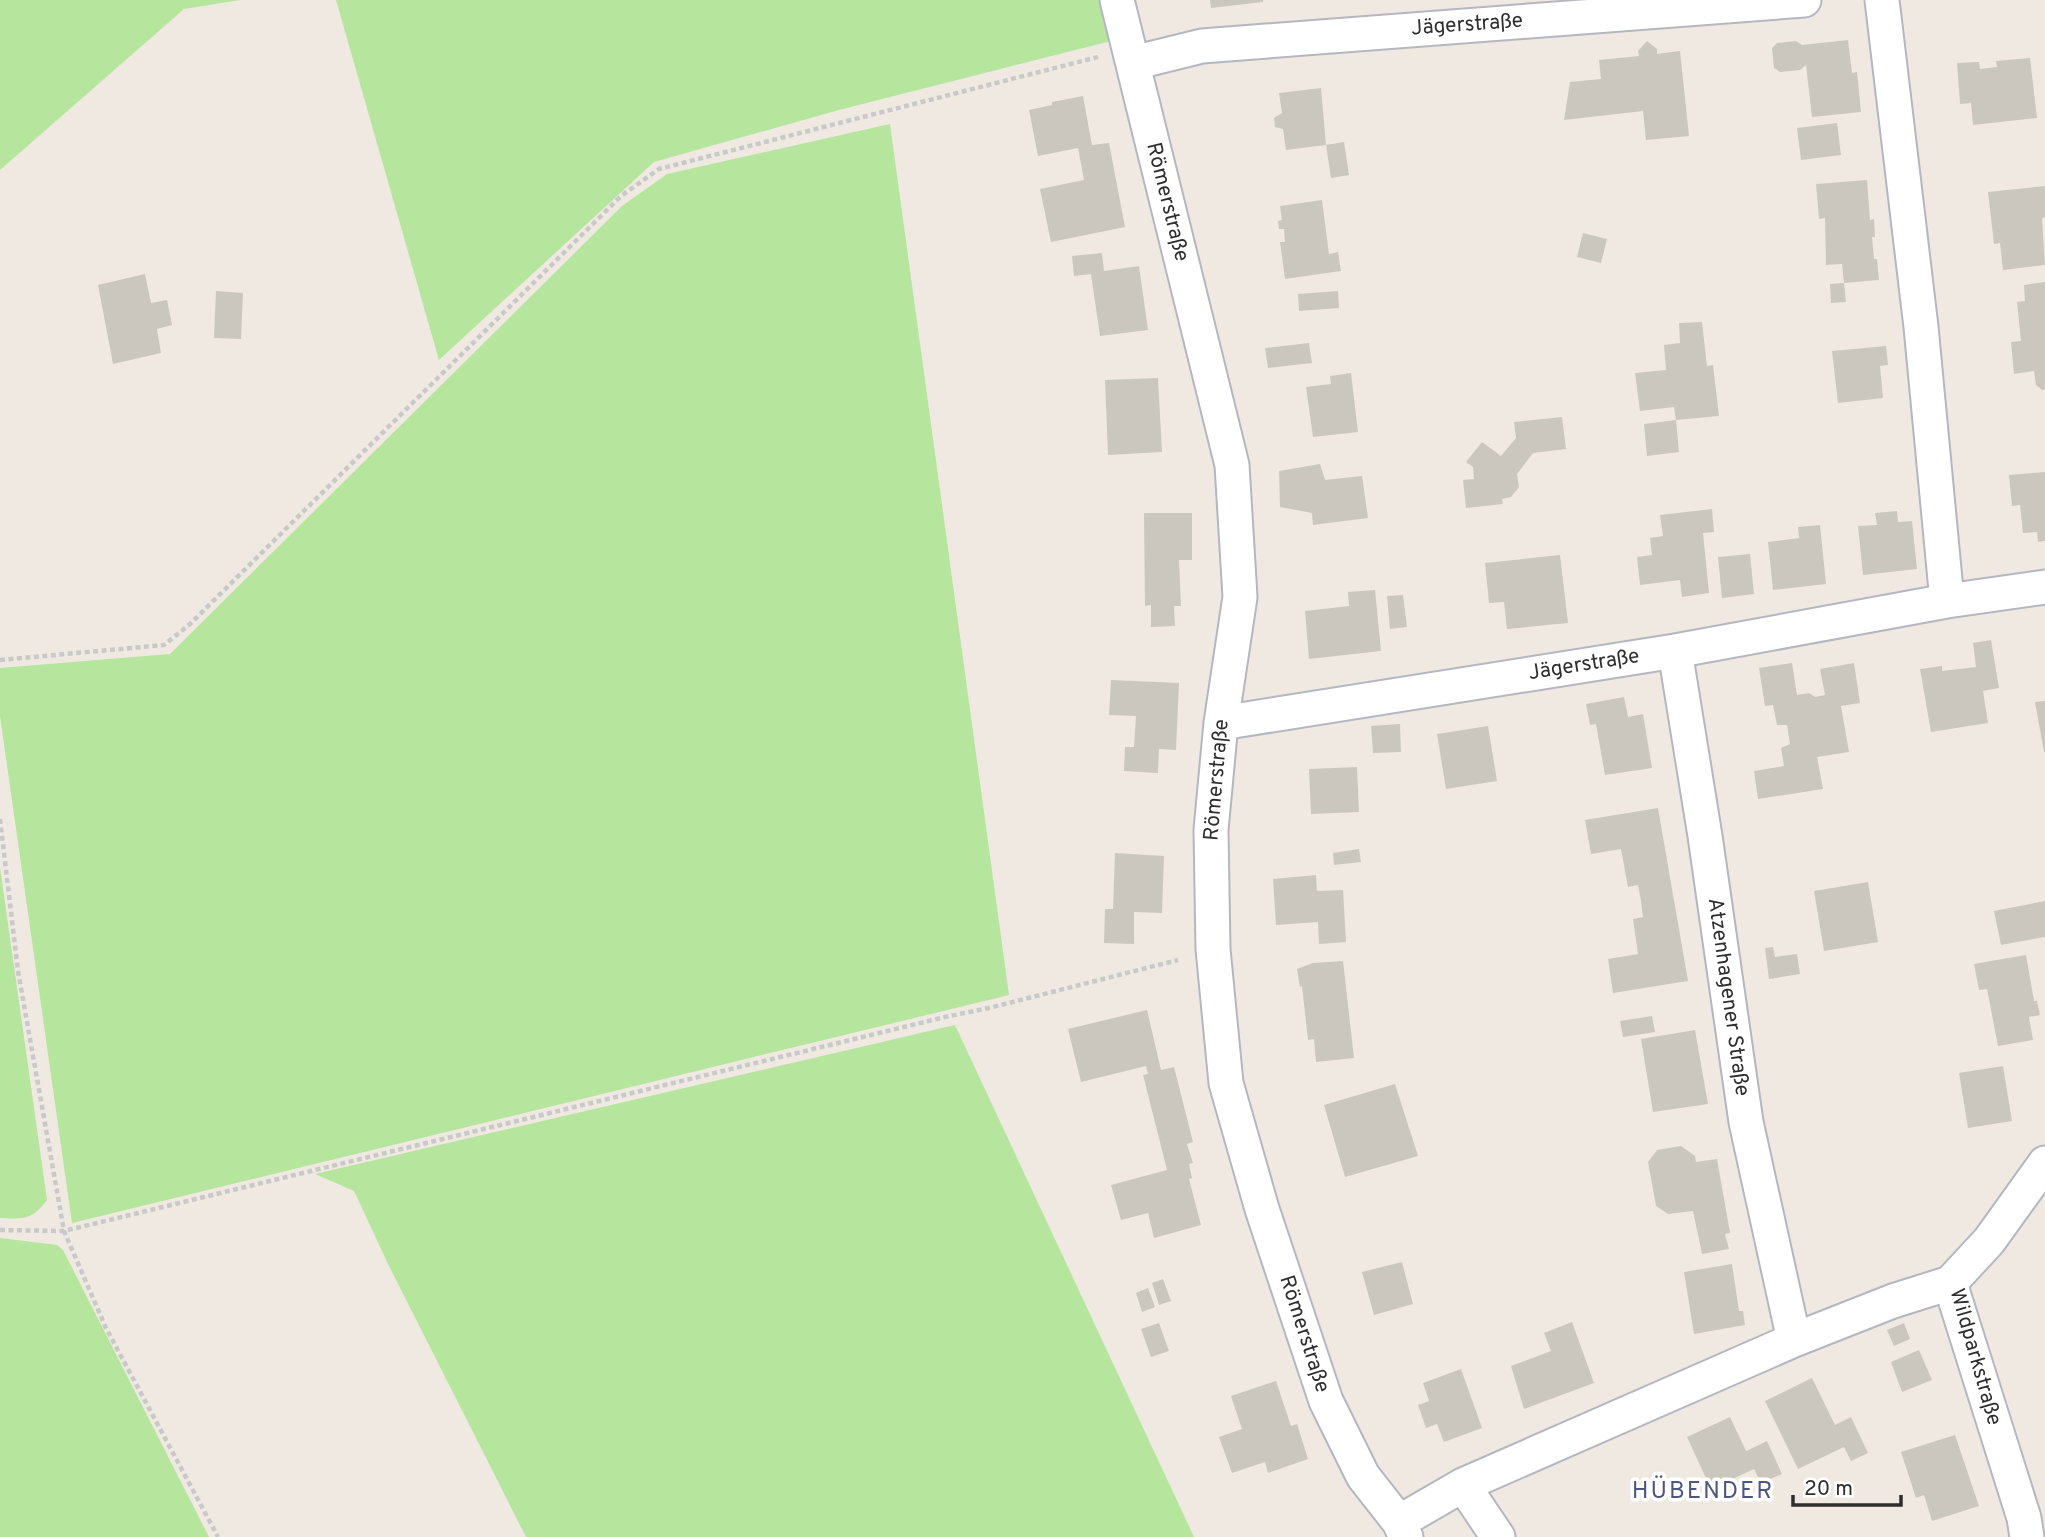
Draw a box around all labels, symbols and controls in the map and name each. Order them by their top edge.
street label: Jägerstraße [1410,8,1524,42]
street label: Römerstraße [1139,140,1195,264]
street label: Jägerstraße [1527,643,1641,687]
street label: Römerstraße [1198,718,1236,842]
street label: Atzenhagener Straße [1701,896,1755,1098]
street label: Römerstraße [1272,1272,1336,1396]
street label: Wildparkstraße [1943,1286,2007,1428]
scale bar [1793,1464,1902,1508]
district label: HÜBENDER [1632,1475,1774,1507]
text: 20 m [1804,1476,1853,1503]

